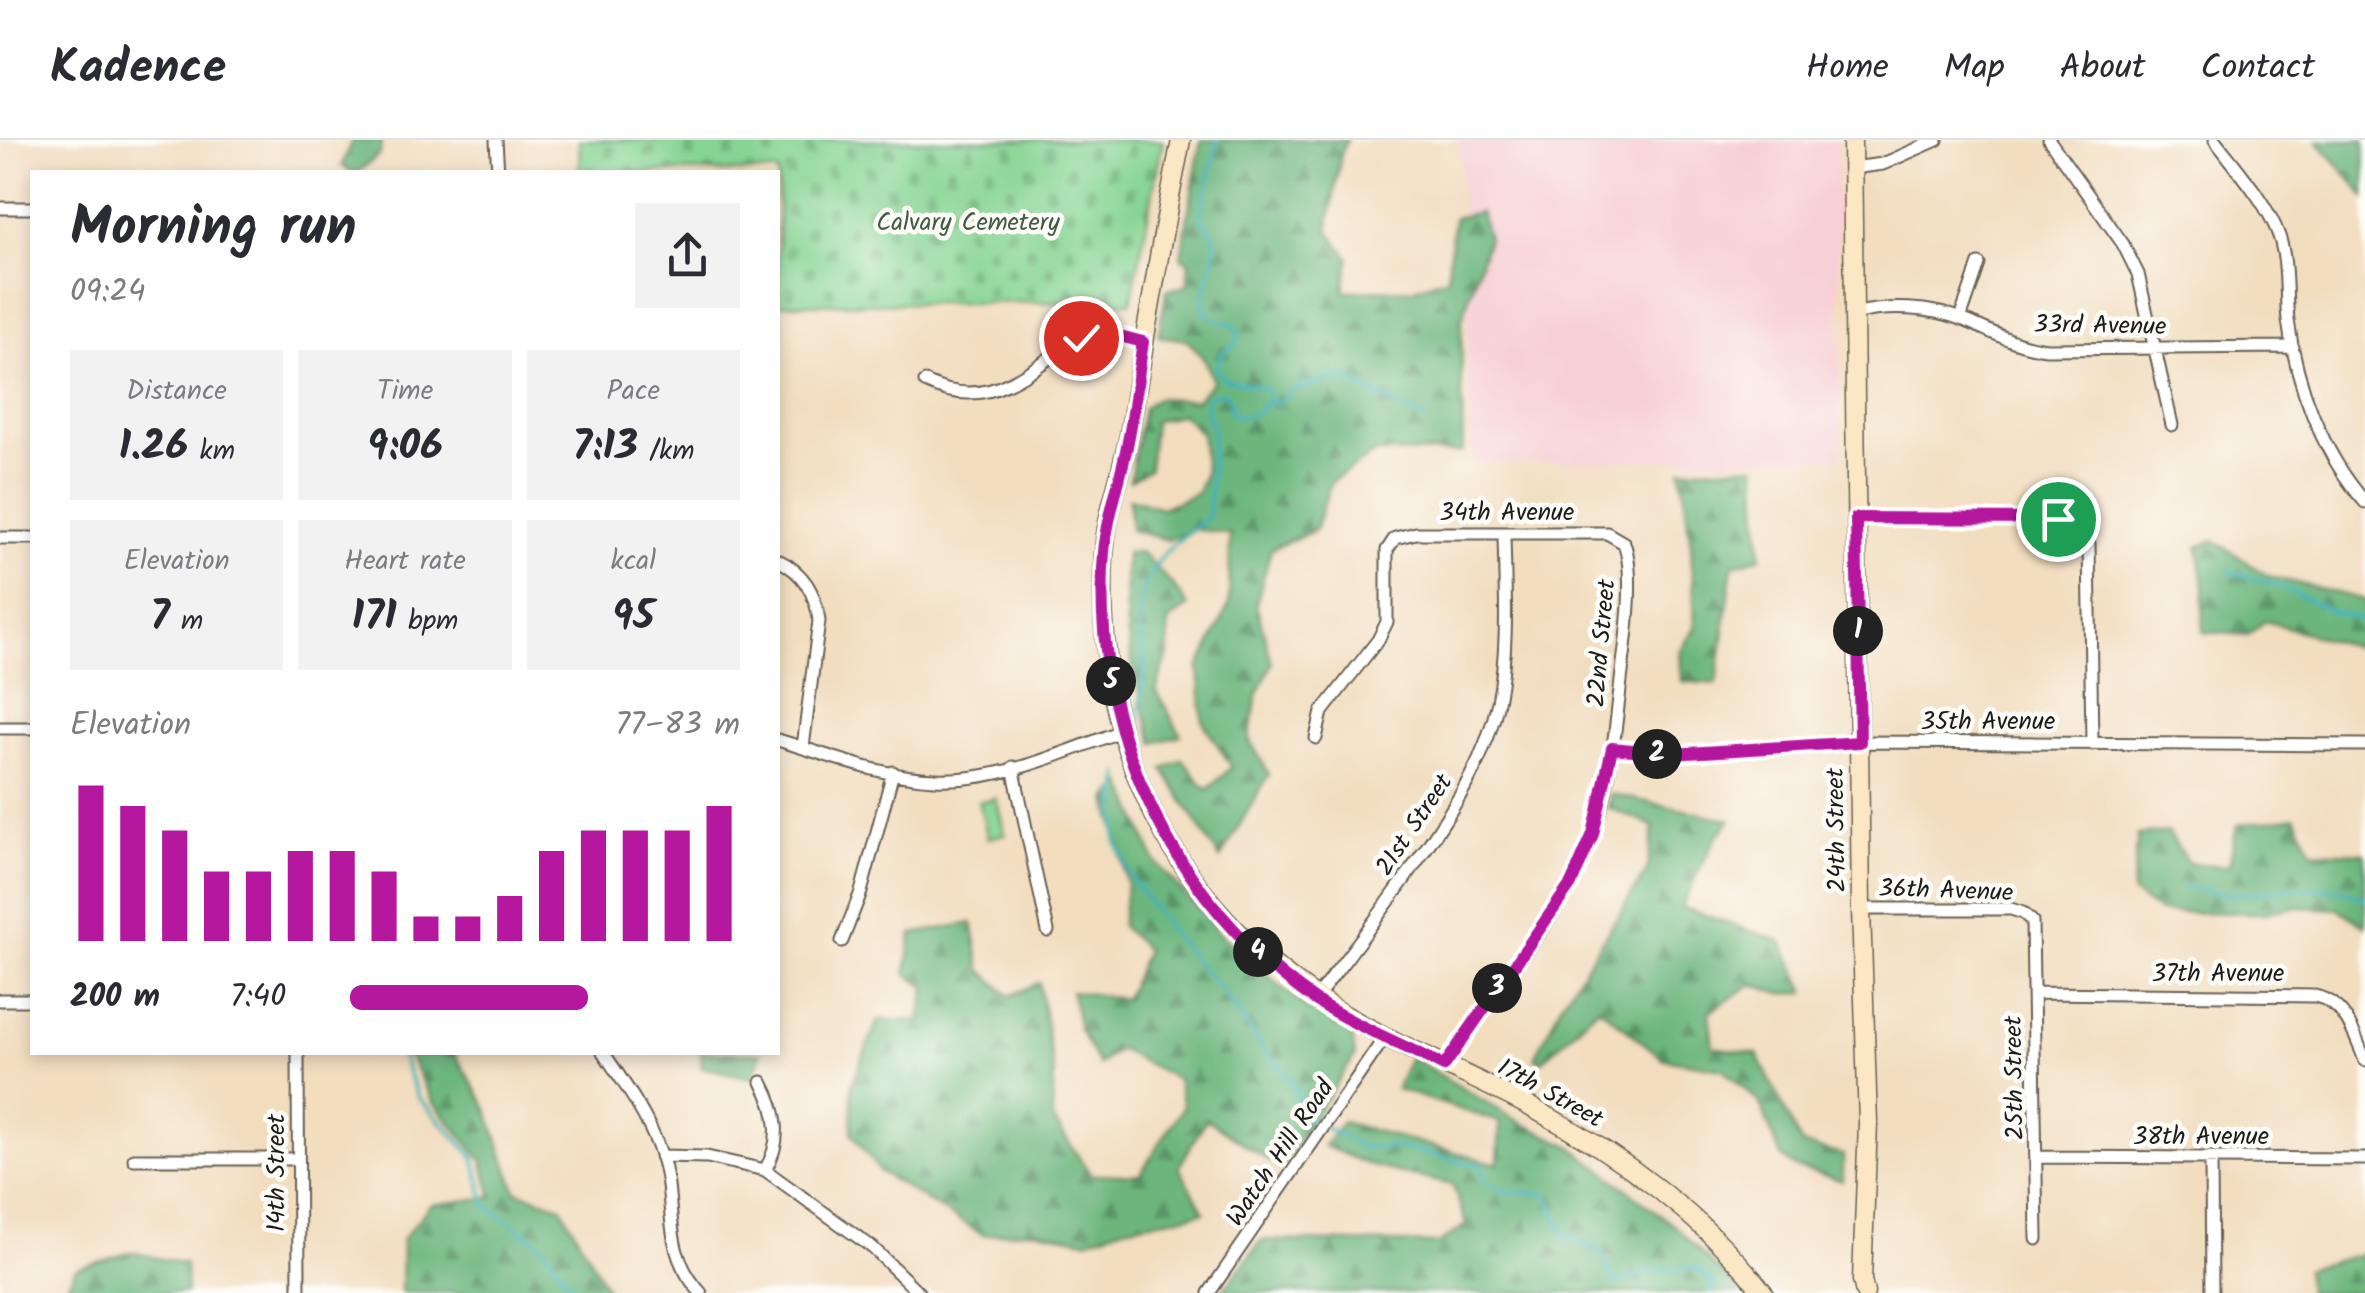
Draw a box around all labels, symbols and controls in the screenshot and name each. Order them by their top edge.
text: Kadence [50,31,226,107]
text: Home [1806,41,1889,97]
text: Map [1944,41,2005,97]
text: About [2060,41,2145,97]
text: Contact [2200,41,2315,97]
text: Morning run [70,186,357,273]
button: share [635,203,740,308]
park label: Calvary Cemetery [876,203,1060,243]
text: 09:24 [70,267,146,318]
pin [1039,296,1124,381]
street label: 33rd Avenue [2033,305,2167,347]
icon: check [1054,311,1109,366]
text: Distance [126,369,227,414]
text: Time [377,369,433,414]
text: Pace [607,369,660,414]
text: 1.26 [118,414,188,481]
text: 9:06 [367,414,443,481]
text: 7:13 [572,414,638,481]
text: km [188,429,235,474]
text: /km [638,429,695,474]
pin [2016,477,2101,562]
icon: arrive [2031,492,2086,547]
street label: 34th Avenue [1440,493,1574,533]
text: Elevation [124,539,230,584]
text: Heart rate [344,539,466,584]
text: kcal [611,539,656,584]
street label: 22nd Street [1576,577,1628,709]
text: 7 [150,584,170,651]
text: 171 [352,584,397,651]
text: 95 [612,584,655,651]
text: m [170,599,203,644]
text: bpm [397,599,458,644]
pin: 1 [1833,606,1883,656]
text: 1 [1854,608,1862,653]
pin: 5 [1086,656,1136,706]
text: 5 [1104,658,1118,703]
text: Elevation [70,700,191,751]
text: 77–83 m [615,700,740,751]
street label: 35th Avenue [1921,702,2055,742]
pin: 2 [1632,729,1682,779]
text: 2 [1649,731,1665,776]
street label: 21st Street [1366,766,1464,884]
street label: 24th Street [1816,767,1858,893]
street label: 36th Avenue [1878,869,2014,913]
pin: 4 [1233,927,1283,977]
text: 4 [1250,929,1266,974]
street label: 37th Avenue [2152,954,2284,994]
pin: 3 [1472,963,1522,1013]
text: 3 [1489,965,1505,1010]
text: 200 m [70,972,160,1023]
text: 7:40 [230,972,286,1023]
street label: 25th Street [1994,1015,2036,1141]
street label: 17th Street [1490,1048,1611,1139]
street label: Watch Hill Road [1216,1070,1346,1235]
street label: 14th Street [257,1114,297,1232]
street label: 38th Avenue [2133,1117,2269,1157]

